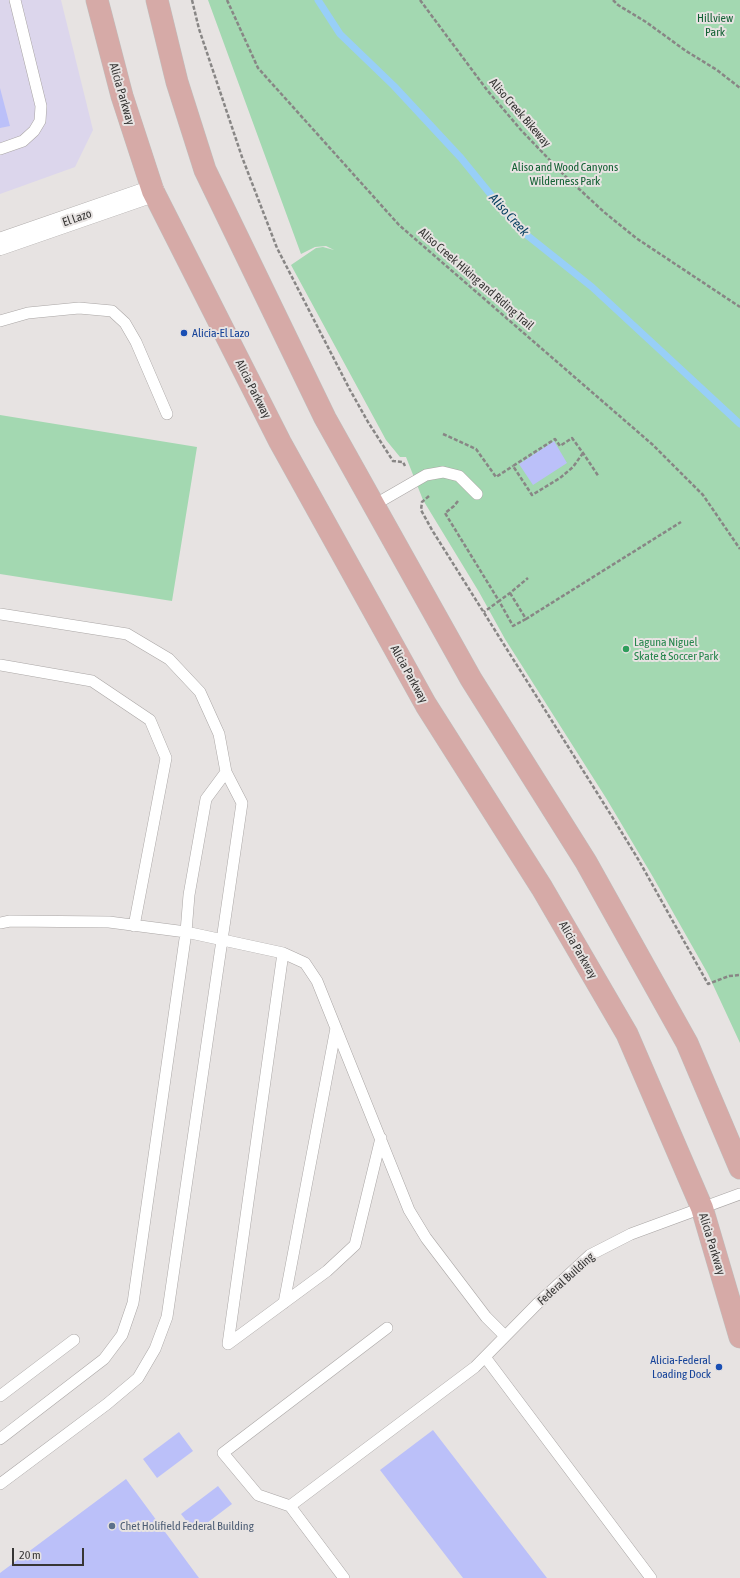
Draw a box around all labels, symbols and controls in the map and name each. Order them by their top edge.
park label: Hillview Park [697,11,733,39]
street label: Alicia Parkway [106,61,138,127]
street label: Aliso Creek Bikeway [486,76,554,150]
park label: Aliso and Wood Canyons Wilderness Park [512,160,618,188]
water label: Aliso Creek [486,191,532,239]
street label: El Lazo [60,206,94,230]
street label: Aliso Creek Hiking and Riding Trail [415,225,537,333]
place label: Alicia-El Lazo [192,326,250,340]
marker: Alicia-El Lazo [179,328,189,338]
street label: Alicia Parkway [232,357,274,421]
place label: Laguna Niguel Skate & Soccer Park [634,635,718,663]
street label: Alicia Parkway [387,643,431,705]
marker: Laguna Niguel Skate & Soccer Park [621,644,631,654]
street label: Alicia Parkway [556,919,600,981]
street label: Alicia Parkway [696,1211,728,1277]
street label: Federal Building [535,1250,597,1308]
place label: Alicia-Federal Loading Dock [650,1353,711,1381]
marker: Alicia-Federal Loading Dock [714,1362,724,1372]
place label: Chet Holifield Federal Building [120,1519,254,1533]
marker: Chet Holifield Federal Building [107,1521,117,1531]
scale bar [14,1540,86,1566]
text: 20 m [19,1548,41,1562]

